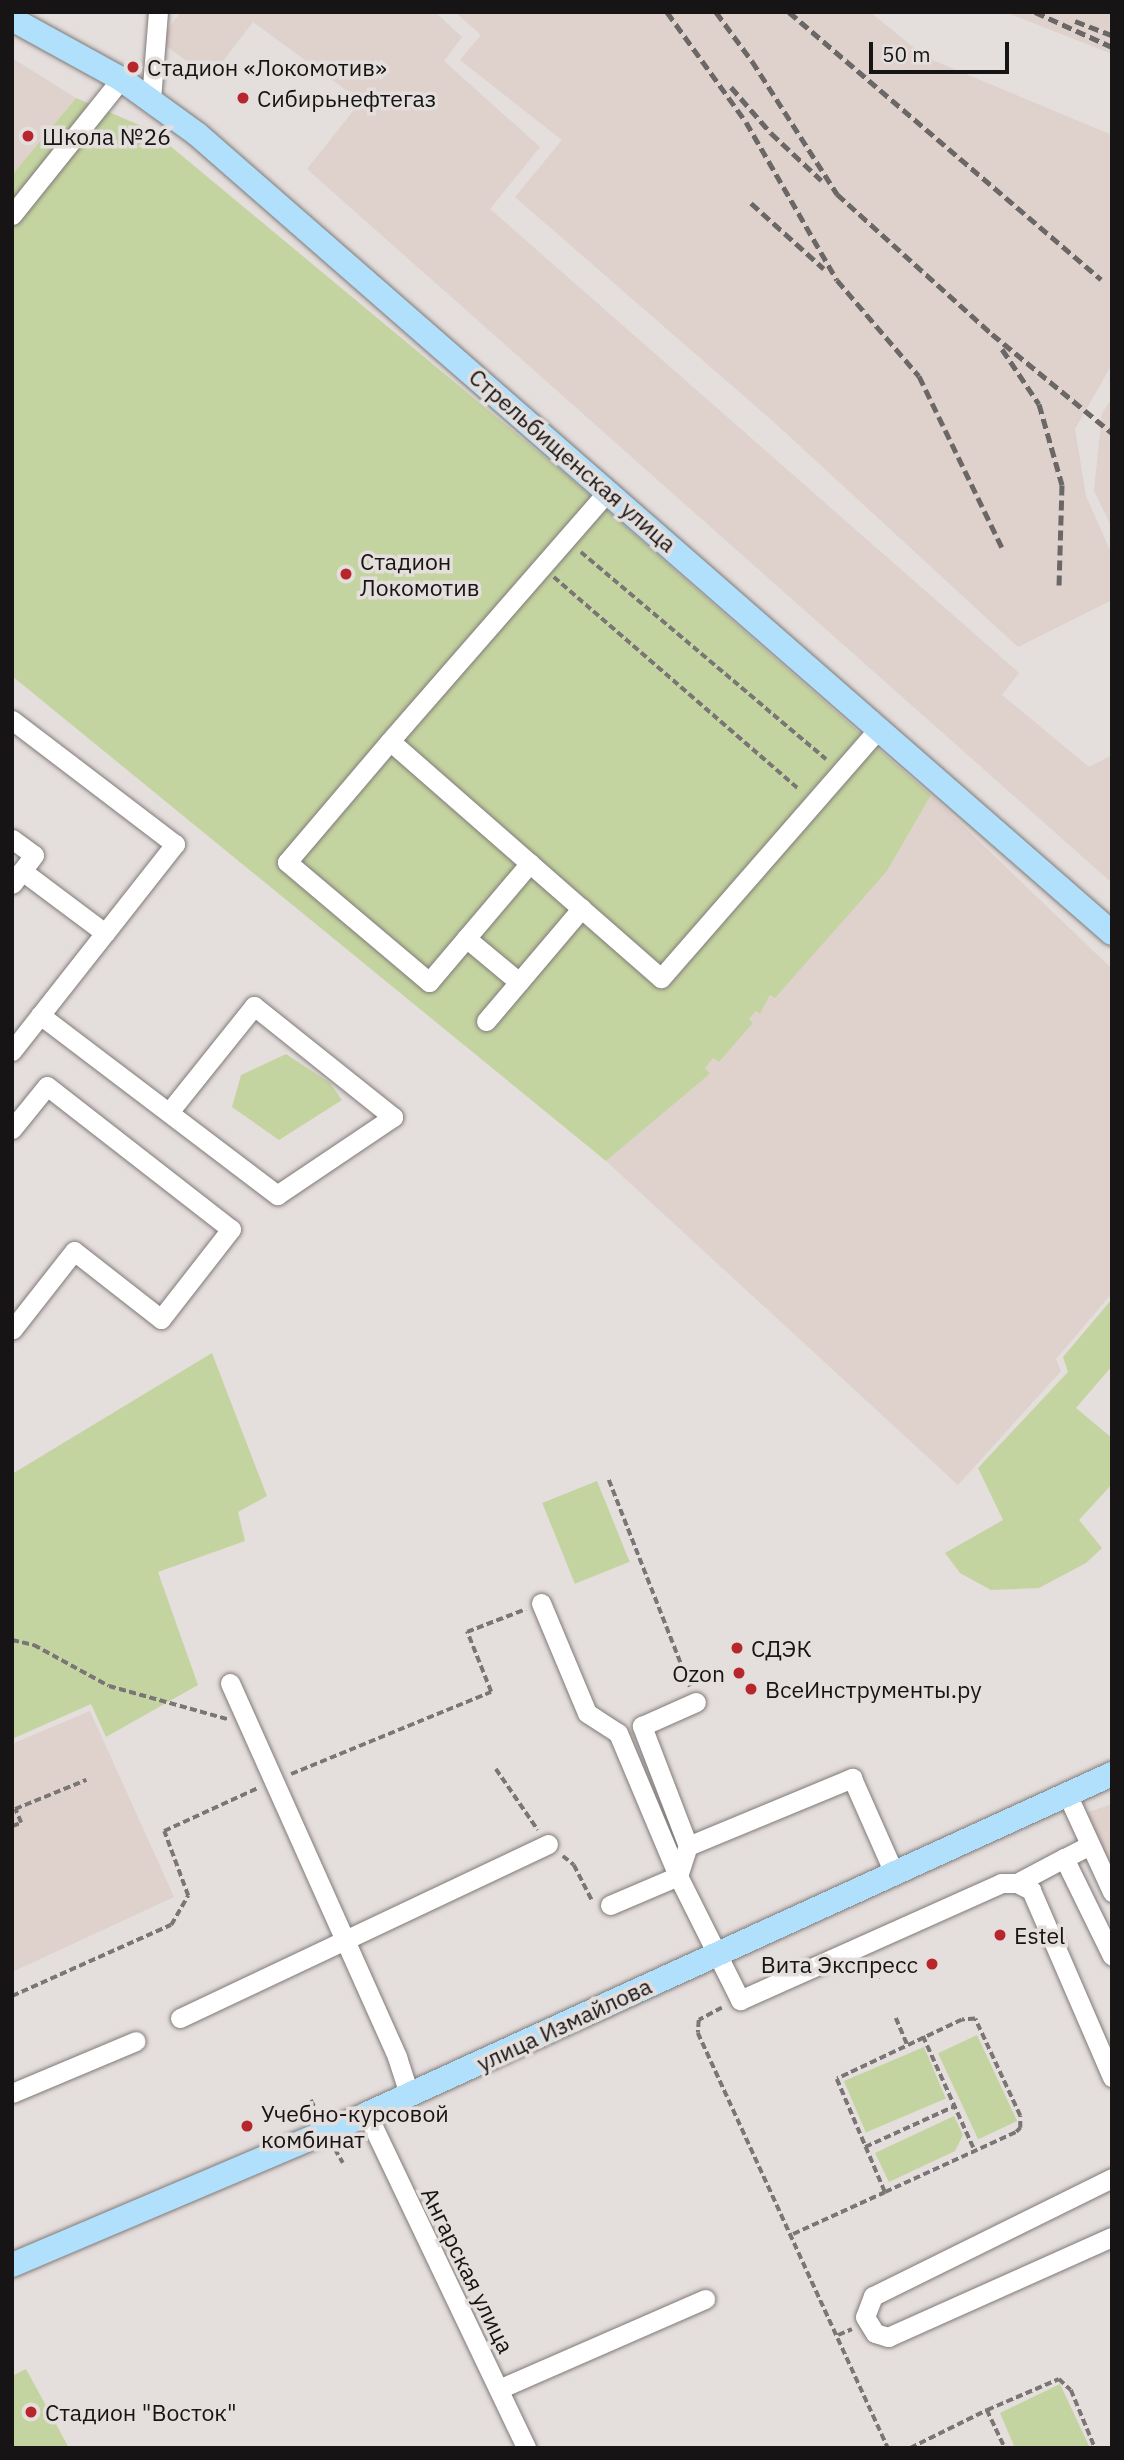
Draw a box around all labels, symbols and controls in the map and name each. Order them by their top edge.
scale bar [872,28,1012,72]
text: 50 m [882,40,931,68]
place label: Стадион «Локомотив» [147,53,387,81]
marker: Стадион «Локомотив» [125,59,141,75]
place label: Сибирьнефтегаз [257,84,436,112]
marker: Сибирьнефтегаз [235,90,251,106]
place label: Школа №26 [42,122,171,150]
marker: Школа №26 [20,128,36,144]
street label: Стрельбищенская улица [464,363,682,557]
place label: Стадион Локомотив [360,547,480,601]
marker: Стадион Локомотив [338,566,354,582]
place label: СДЭК [751,1634,812,1662]
marker: СДЭК [729,1640,745,1656]
place label: Ozon [672,1659,725,1687]
marker: Ozon [731,1665,747,1681]
place label: ВсеИнструменты.ру [765,1675,982,1703]
marker: ВсеИнструменты.ру [743,1681,759,1697]
place label: Estel [1014,1921,1065,1949]
marker: Estel [992,1927,1008,1943]
place label: Вита Экспресс [761,1950,918,1978]
marker: Вита Экспресс [924,1956,940,1972]
street label: улица Измайлова [472,1971,656,2077]
place label: Учебно-курсовой комбинат [261,2099,449,2153]
marker: Учебно-курсовой комбинат [239,2118,255,2134]
street label: Ангарская улица [416,2182,520,2358]
place label: Стадион "Восток" [45,2398,237,2426]
marker: Стадион "Восток" [23,2404,39,2420]

